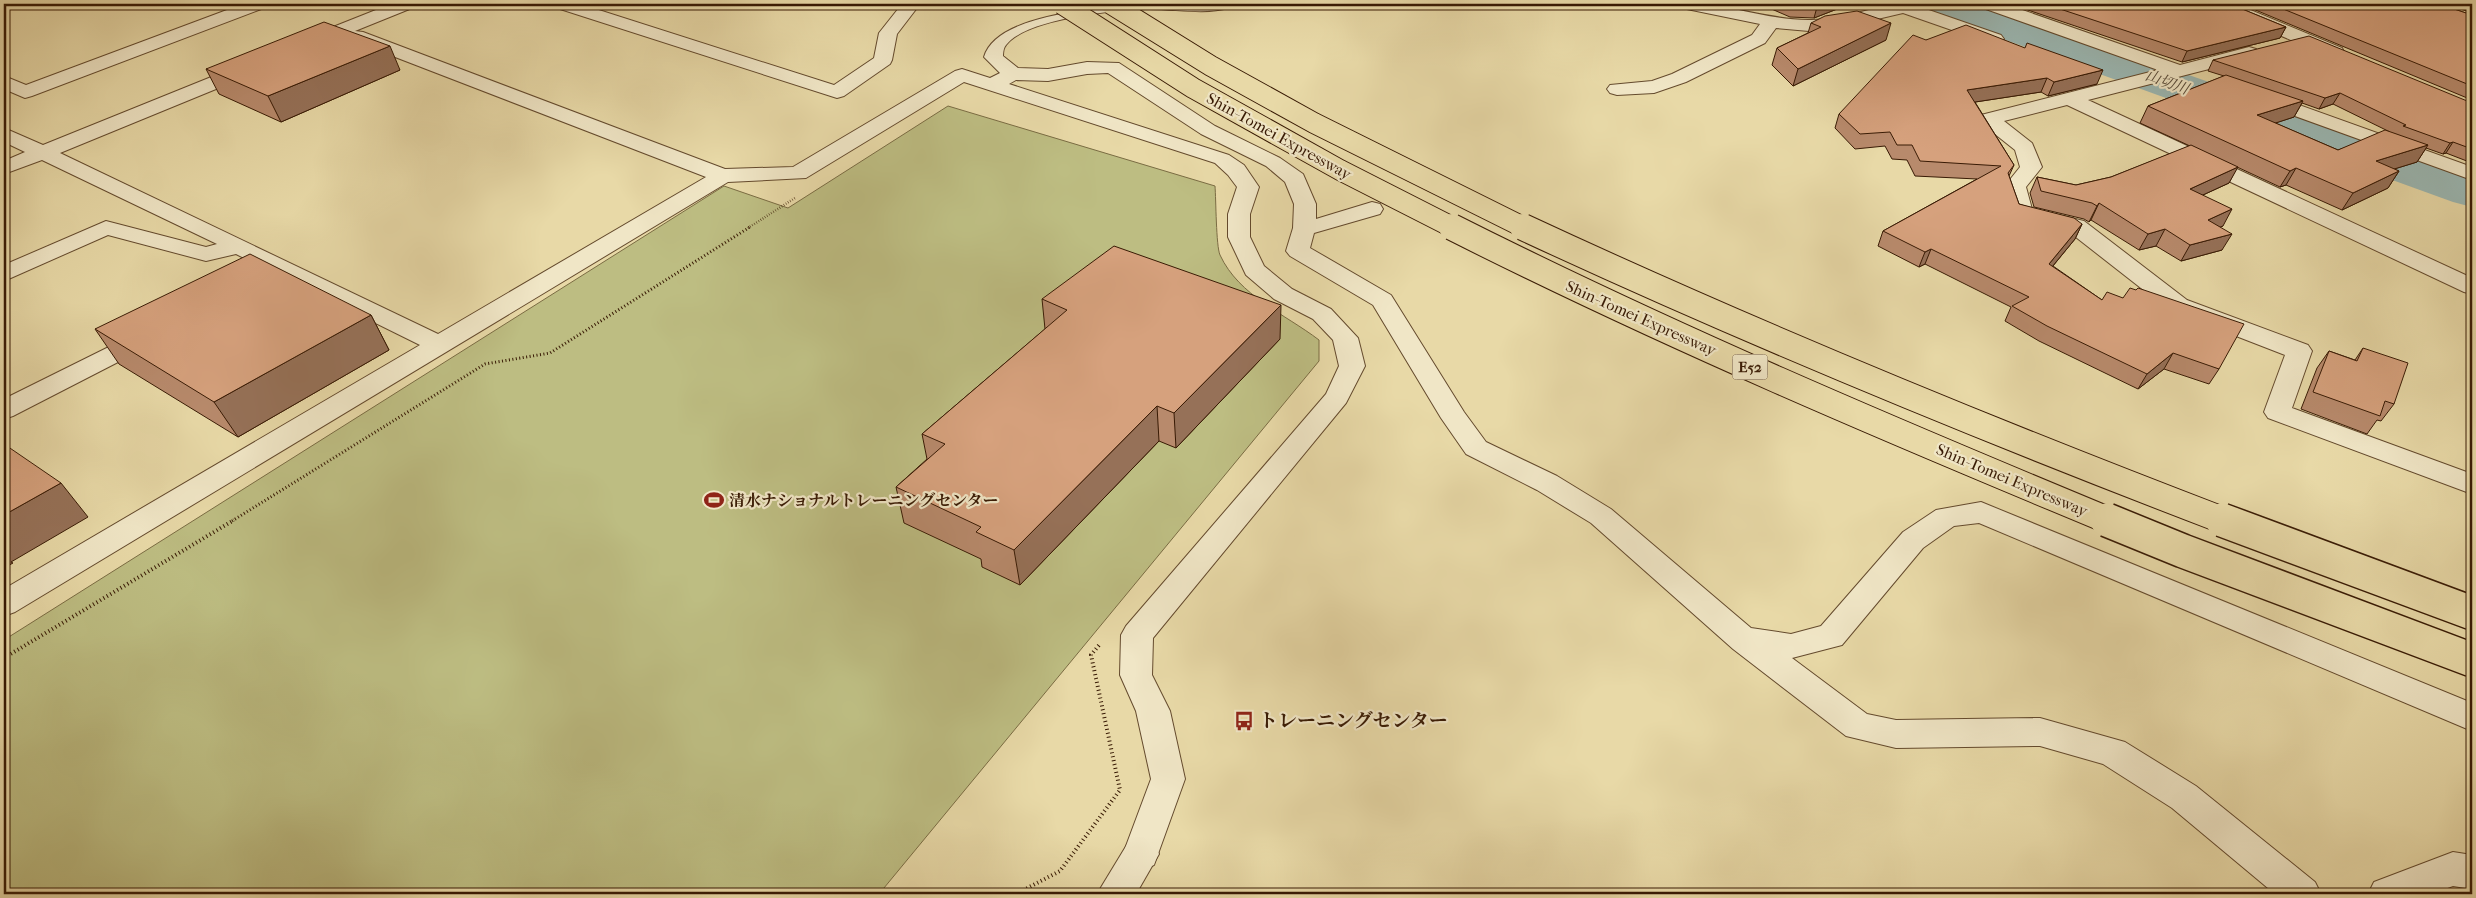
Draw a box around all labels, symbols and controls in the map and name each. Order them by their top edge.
water label: 山切川 [2143,66,2193,99]
street label: Shin-Tomei Expressway [1203,88,1355,184]
street label: Shin-Tomei Expressway [1563,276,1720,360]
road number: E52 [1732,354,1768,380]
street label: Shin-Tomei Expressway [1933,439,2091,521]
sports icon: 清水ナショナルトレーニングセンター [703,489,725,511]
place label: 清水ナショナルトレーニングセンター [729,491,999,510]
bus stop icon: トレーニングセンター [1233,710,1255,732]
place label: トレーニングセンター [1259,710,1448,732]

